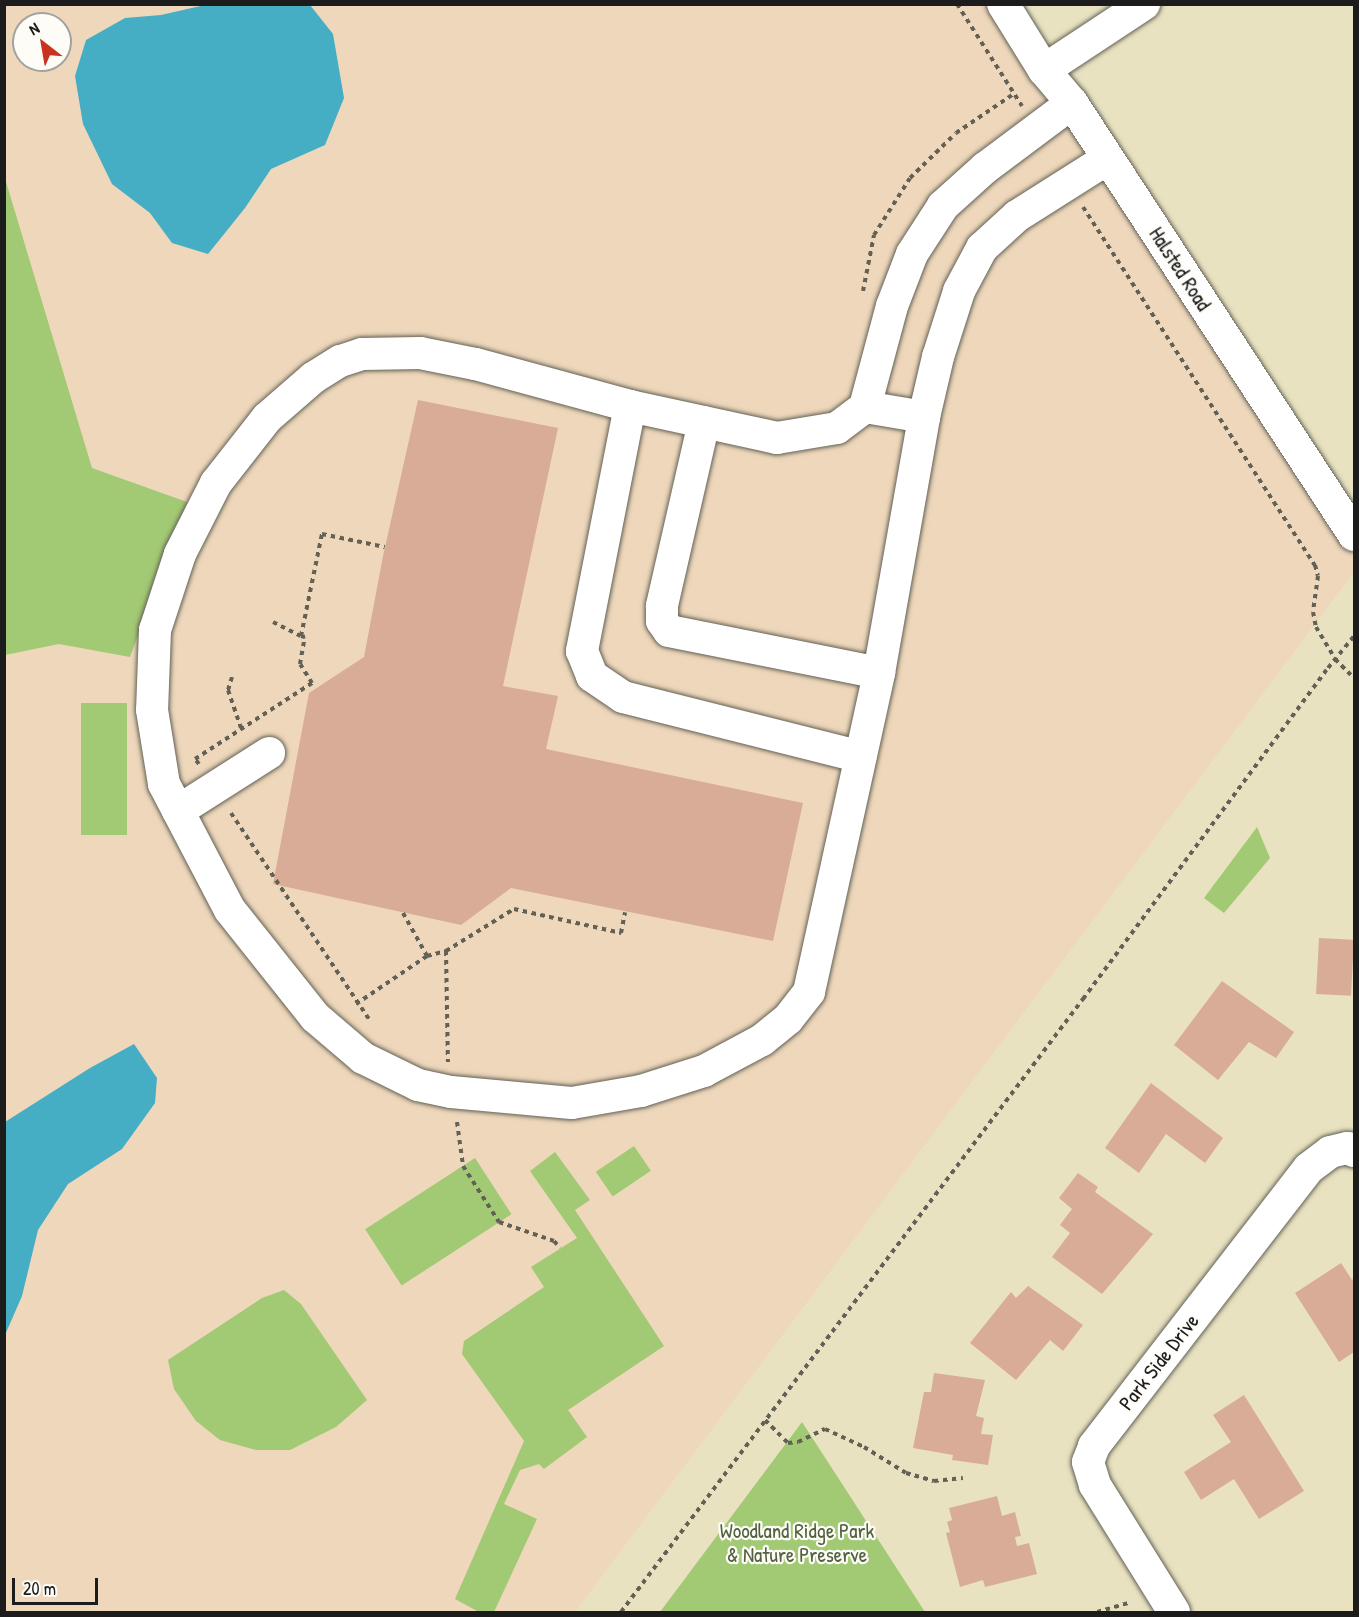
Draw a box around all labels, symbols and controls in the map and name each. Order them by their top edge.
north arrow [12,12,72,72]
text: N [24,17,43,40]
street label: Halsted Road [1144,222,1216,316]
street label: Park Side Drive [1114,1309,1204,1415]
park label: Woodland Ridge Park & Nature Preserve [720,1518,874,1568]
scale bar [15,1566,100,1604]
text: 20 m [23,1576,56,1601]

